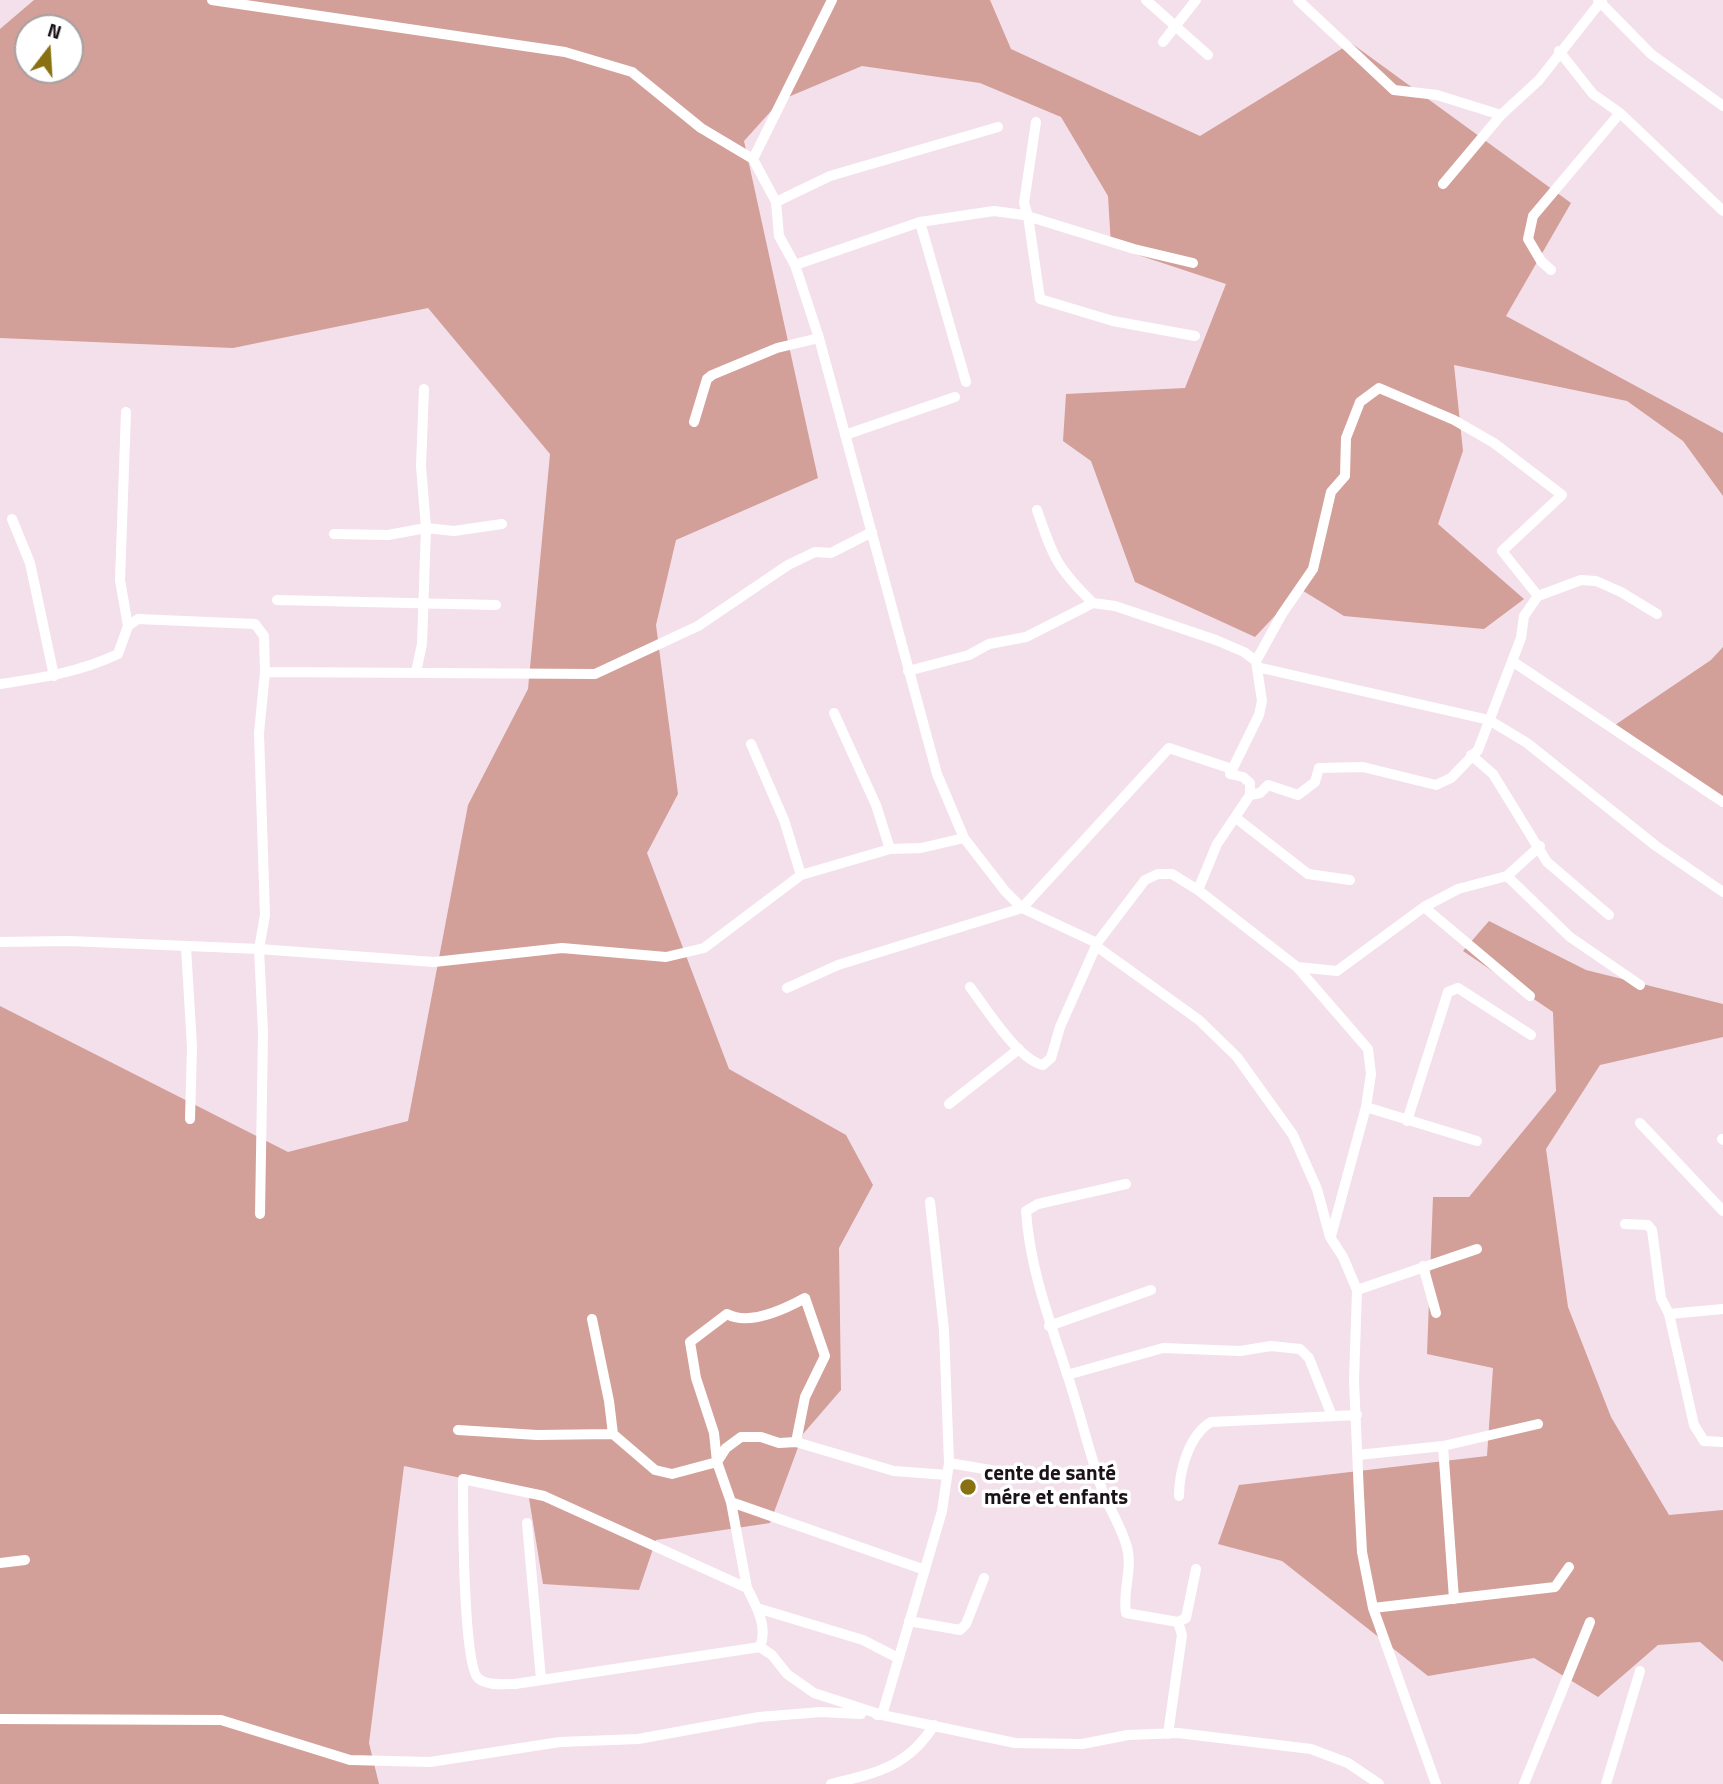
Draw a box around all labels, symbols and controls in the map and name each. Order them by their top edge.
north arrow [14,14,84,84]
text: N [44,15,65,46]
place label: cente de santé mére et enfants [984,1462,1128,1512]
marker: cente de santé mére et enfants [958,1477,978,1497]

